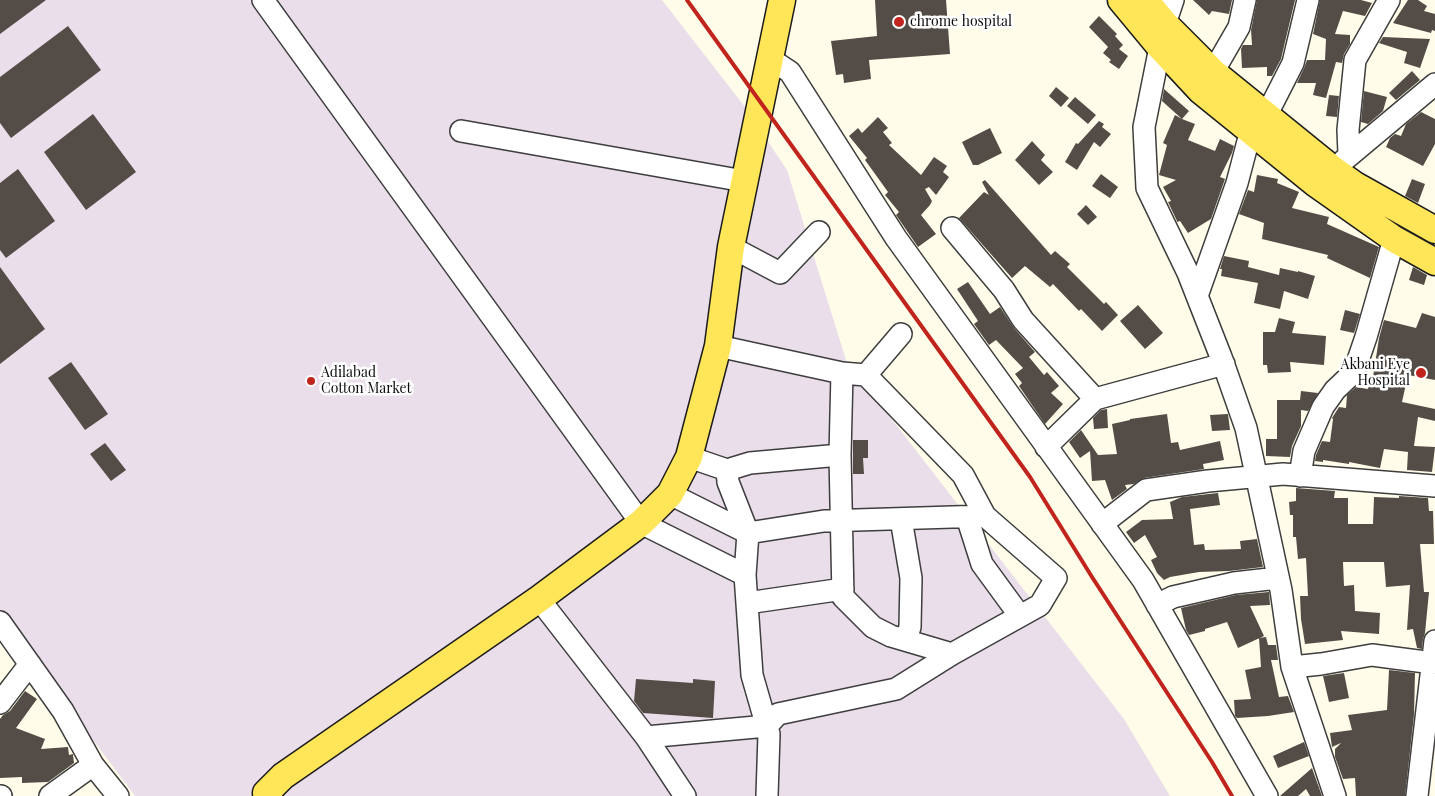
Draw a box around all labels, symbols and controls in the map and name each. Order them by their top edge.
place label: chrome hospital [910,14,1012,30]
marker: chrome hospital [892,15,906,29]
place label: Akbani Eye Hospital [1341,357,1410,390]
place label: Adilabad Cotton Market [321,365,412,398]
marker: Akbani Eye Hospital [1414,366,1428,380]
marker: Adilabad Cotton Market [305,375,317,387]

